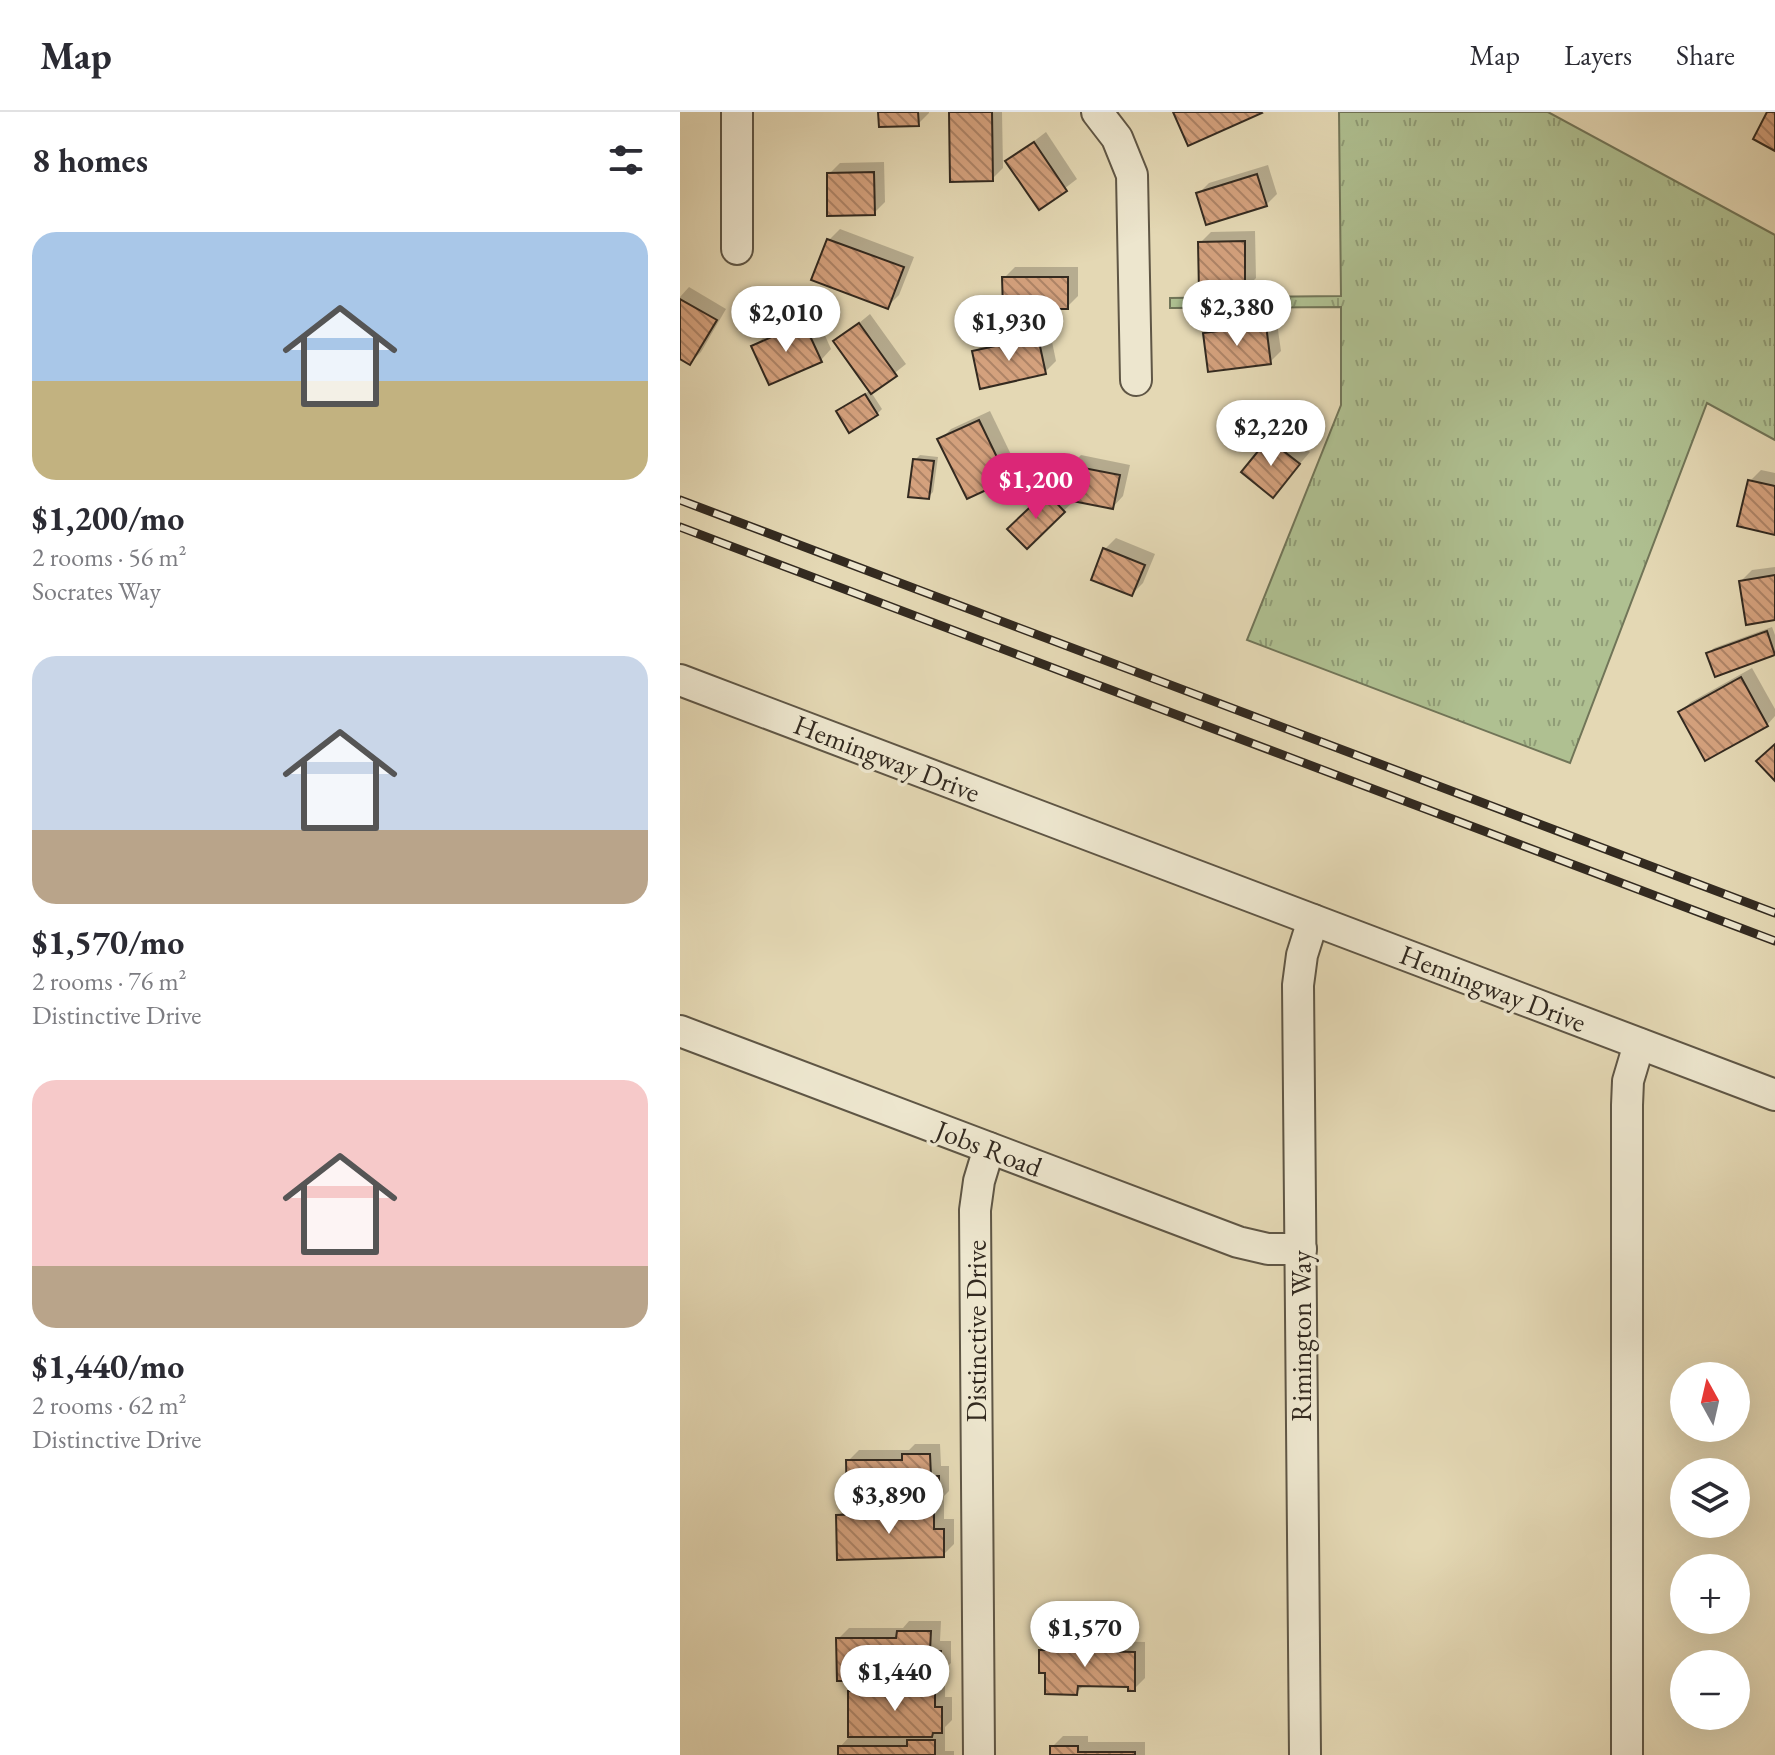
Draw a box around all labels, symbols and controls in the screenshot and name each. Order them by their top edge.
text: Map [40,31,112,80]
text: Map [1470,37,1520,73]
text: Layers [1564,37,1632,73]
text: Share [1676,37,1735,73]
text: 8 homes [32,138,148,182]
icon: filters [604,138,648,182]
pin: $2,380 [1172,280,1302,348]
icon: home [268,284,412,428]
pin: $2,010 [721,286,851,354]
text: $2,380 [1200,289,1274,323]
text: $2,010 [749,295,823,329]
pin: $1,930 [944,295,1074,363]
text: $1,930 [972,304,1046,338]
pin: $2,220 [1206,400,1336,468]
text: $2,220 [1234,409,1308,443]
pin: $1,200 [971,453,1101,521]
text: $1,200 [999,462,1073,496]
text: $1,200/mo [32,496,184,540]
text: 2 rooms · 56 m² [32,540,187,574]
text: Socrates Way [32,574,161,608]
street label: Hemingway Drive [789,706,985,810]
icon: home [268,708,412,852]
text: $1,570/mo [32,920,184,964]
street label: Hemingway Drive [1395,936,1591,1040]
text: 2 rooms · 76 m² [32,964,187,998]
text: Distinctive Drive [32,998,201,1032]
street label: Jobs Road [929,1111,1048,1185]
icon: home [268,1132,412,1276]
street label: Distinctive Drive [958,1240,994,1422]
street label: Rimington Way [1283,1250,1319,1422]
text: $1,440/mo [32,1344,184,1388]
north arrow [1670,1362,1750,1442]
map controls [1670,1362,1750,1730]
text: 2 rooms · 62 m² [32,1388,187,1422]
text: Distinctive Drive [32,1422,201,1456]
button: layers [1670,1458,1750,1538]
pin: $3,890 [824,1468,954,1536]
text: $3,890 [852,1477,926,1511]
button: + [1670,1554,1750,1634]
pin: $1,570 [1020,1601,1150,1669]
text: $1,570 [1048,1610,1122,1644]
pin: $1,440 [830,1645,960,1713]
button: − [1670,1650,1750,1730]
text: $1,440 [858,1654,932,1688]

